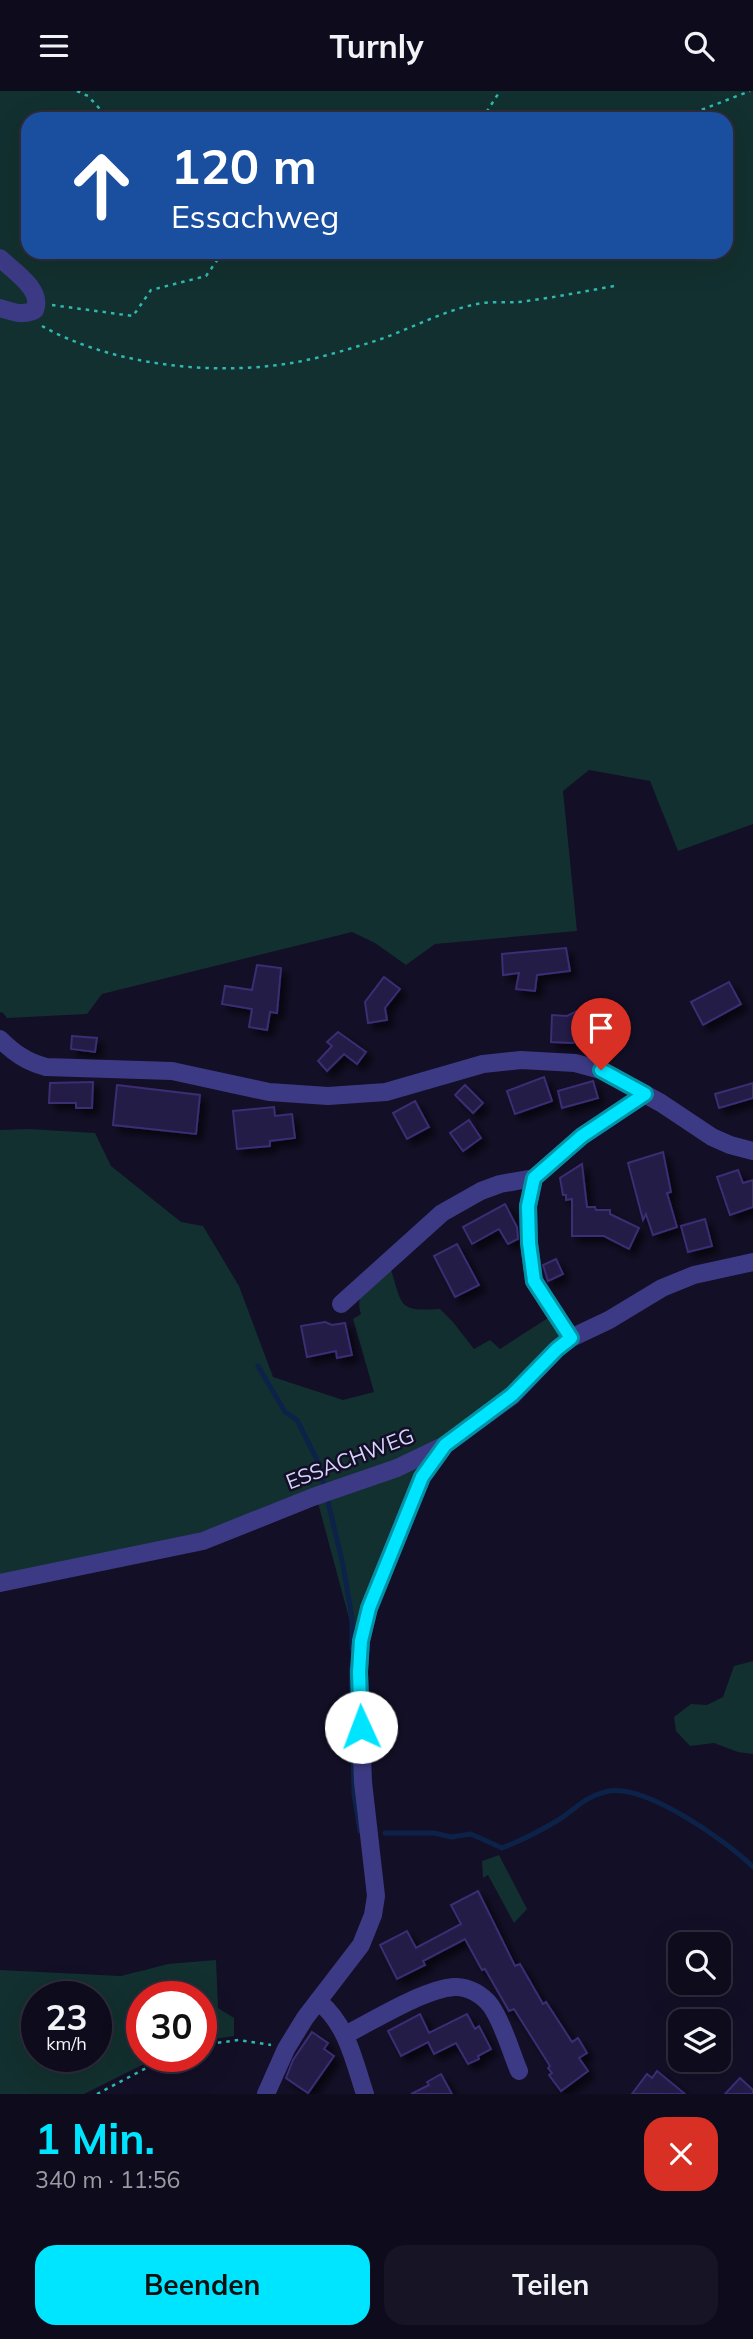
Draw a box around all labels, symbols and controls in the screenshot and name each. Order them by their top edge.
text: Turnly [329,26,424,66]
icon: menu [35,27,73,65]
icon: search [680,27,718,65]
text: 120 m [171,135,317,196]
icon: ahead [56,140,147,231]
text: Essachweg [171,196,339,236]
pin [571,998,631,1070]
icon: arrive [582,1009,620,1047]
street label: ESSACHWEG [282,1422,417,1494]
position arrow [324,1690,398,1764]
map controls [668,1932,731,2072]
button: search [668,1932,731,1995]
speed limit sign: 30 [126,1981,217,2072]
text: 23 [45,1995,88,2039]
button: layers [668,2009,731,2072]
text: km/h [46,2032,87,2055]
text: 1 Min. [35,2112,155,2165]
button: close [644,2117,718,2191]
text: 340 m · 11:56 [35,2165,180,2194]
button: Beenden [35,2245,370,2325]
button: Teilen [384,2245,718,2325]

